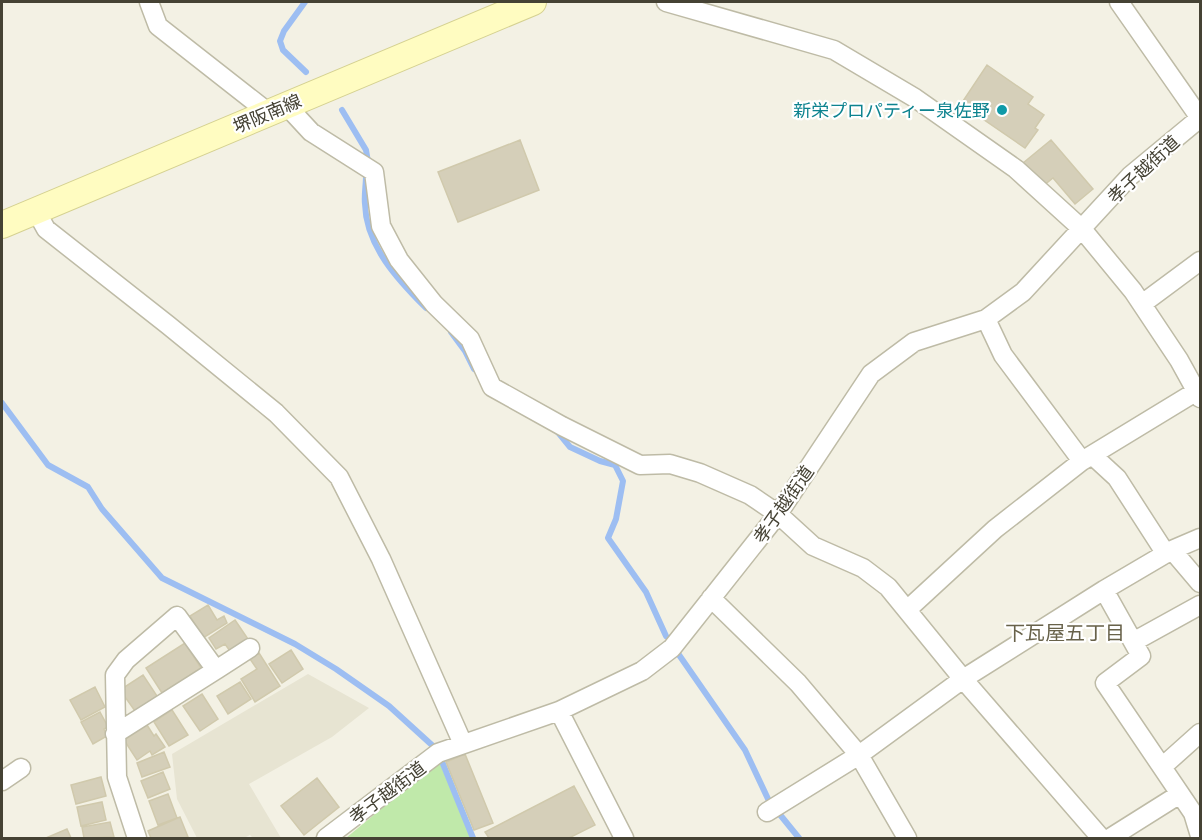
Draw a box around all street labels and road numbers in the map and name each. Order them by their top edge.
street label: 堺阪南線 [230,89,304,137]
street label: 孝子越街道 [1103,130,1183,208]
street label: 孝子越街道 [748,461,818,547]
street label: 孝子越街道 [344,756,430,828]

